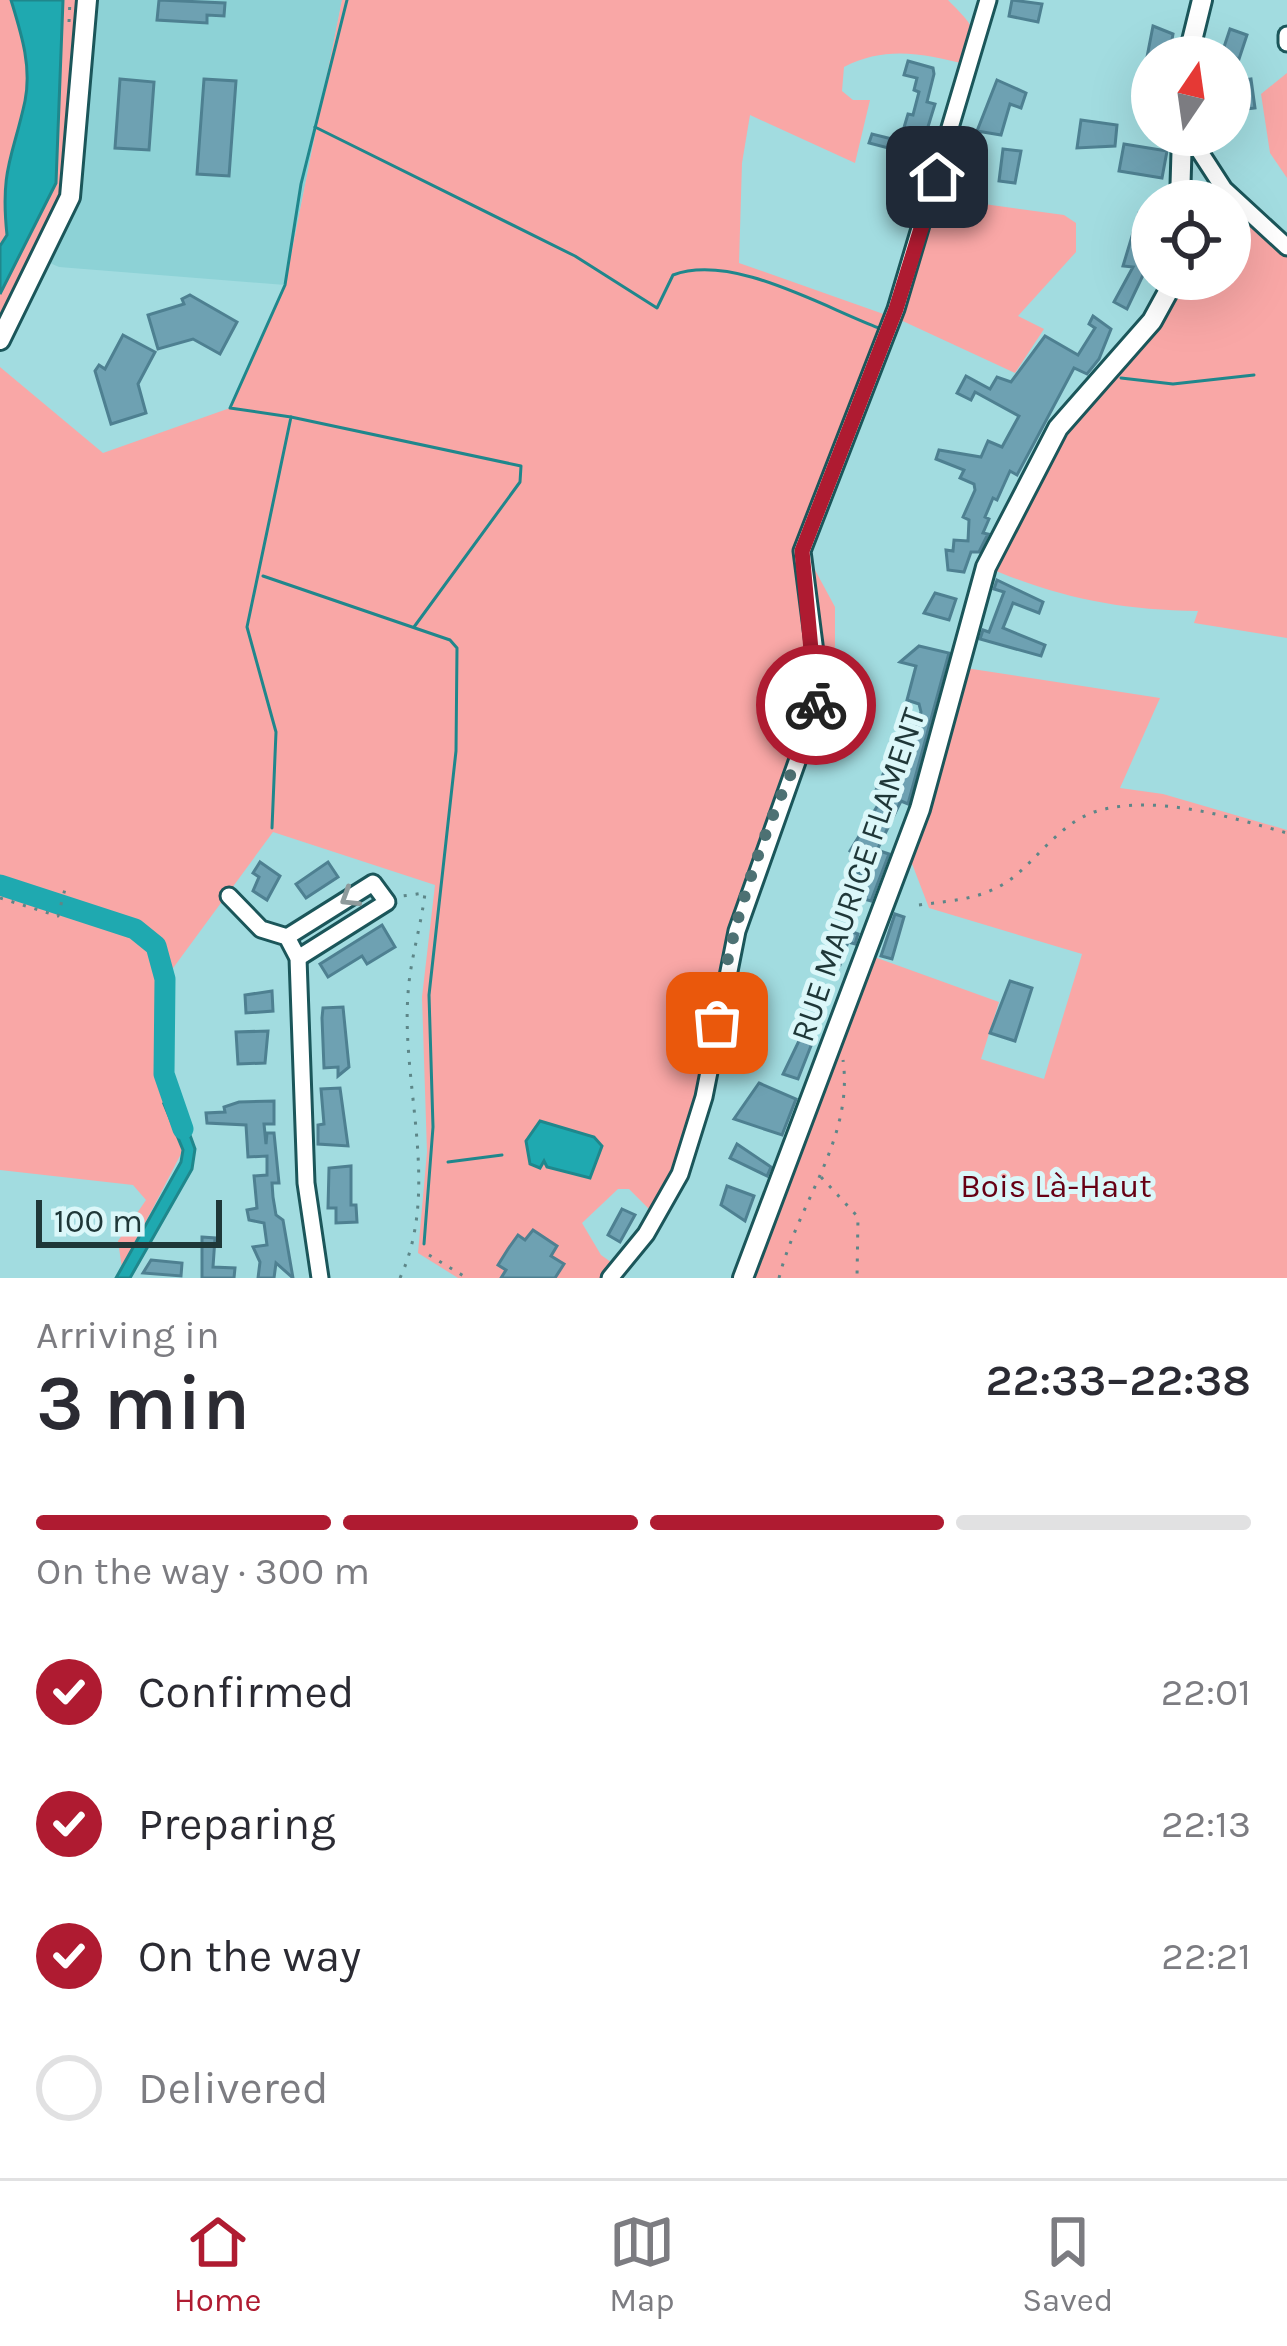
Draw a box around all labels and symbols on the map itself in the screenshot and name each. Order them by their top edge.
north arrow [1131,36,1251,156]
pin [886,126,988,228]
courier [756,645,876,765]
street label: RUE MAURICE FLAMENT [783,703,933,1047]
one-way arrow [340,884,362,906]
pin [666,972,768,1074]
park label: Bois Là-Haut [960,1167,1152,1205]
scale bar [36,1194,222,1247]

